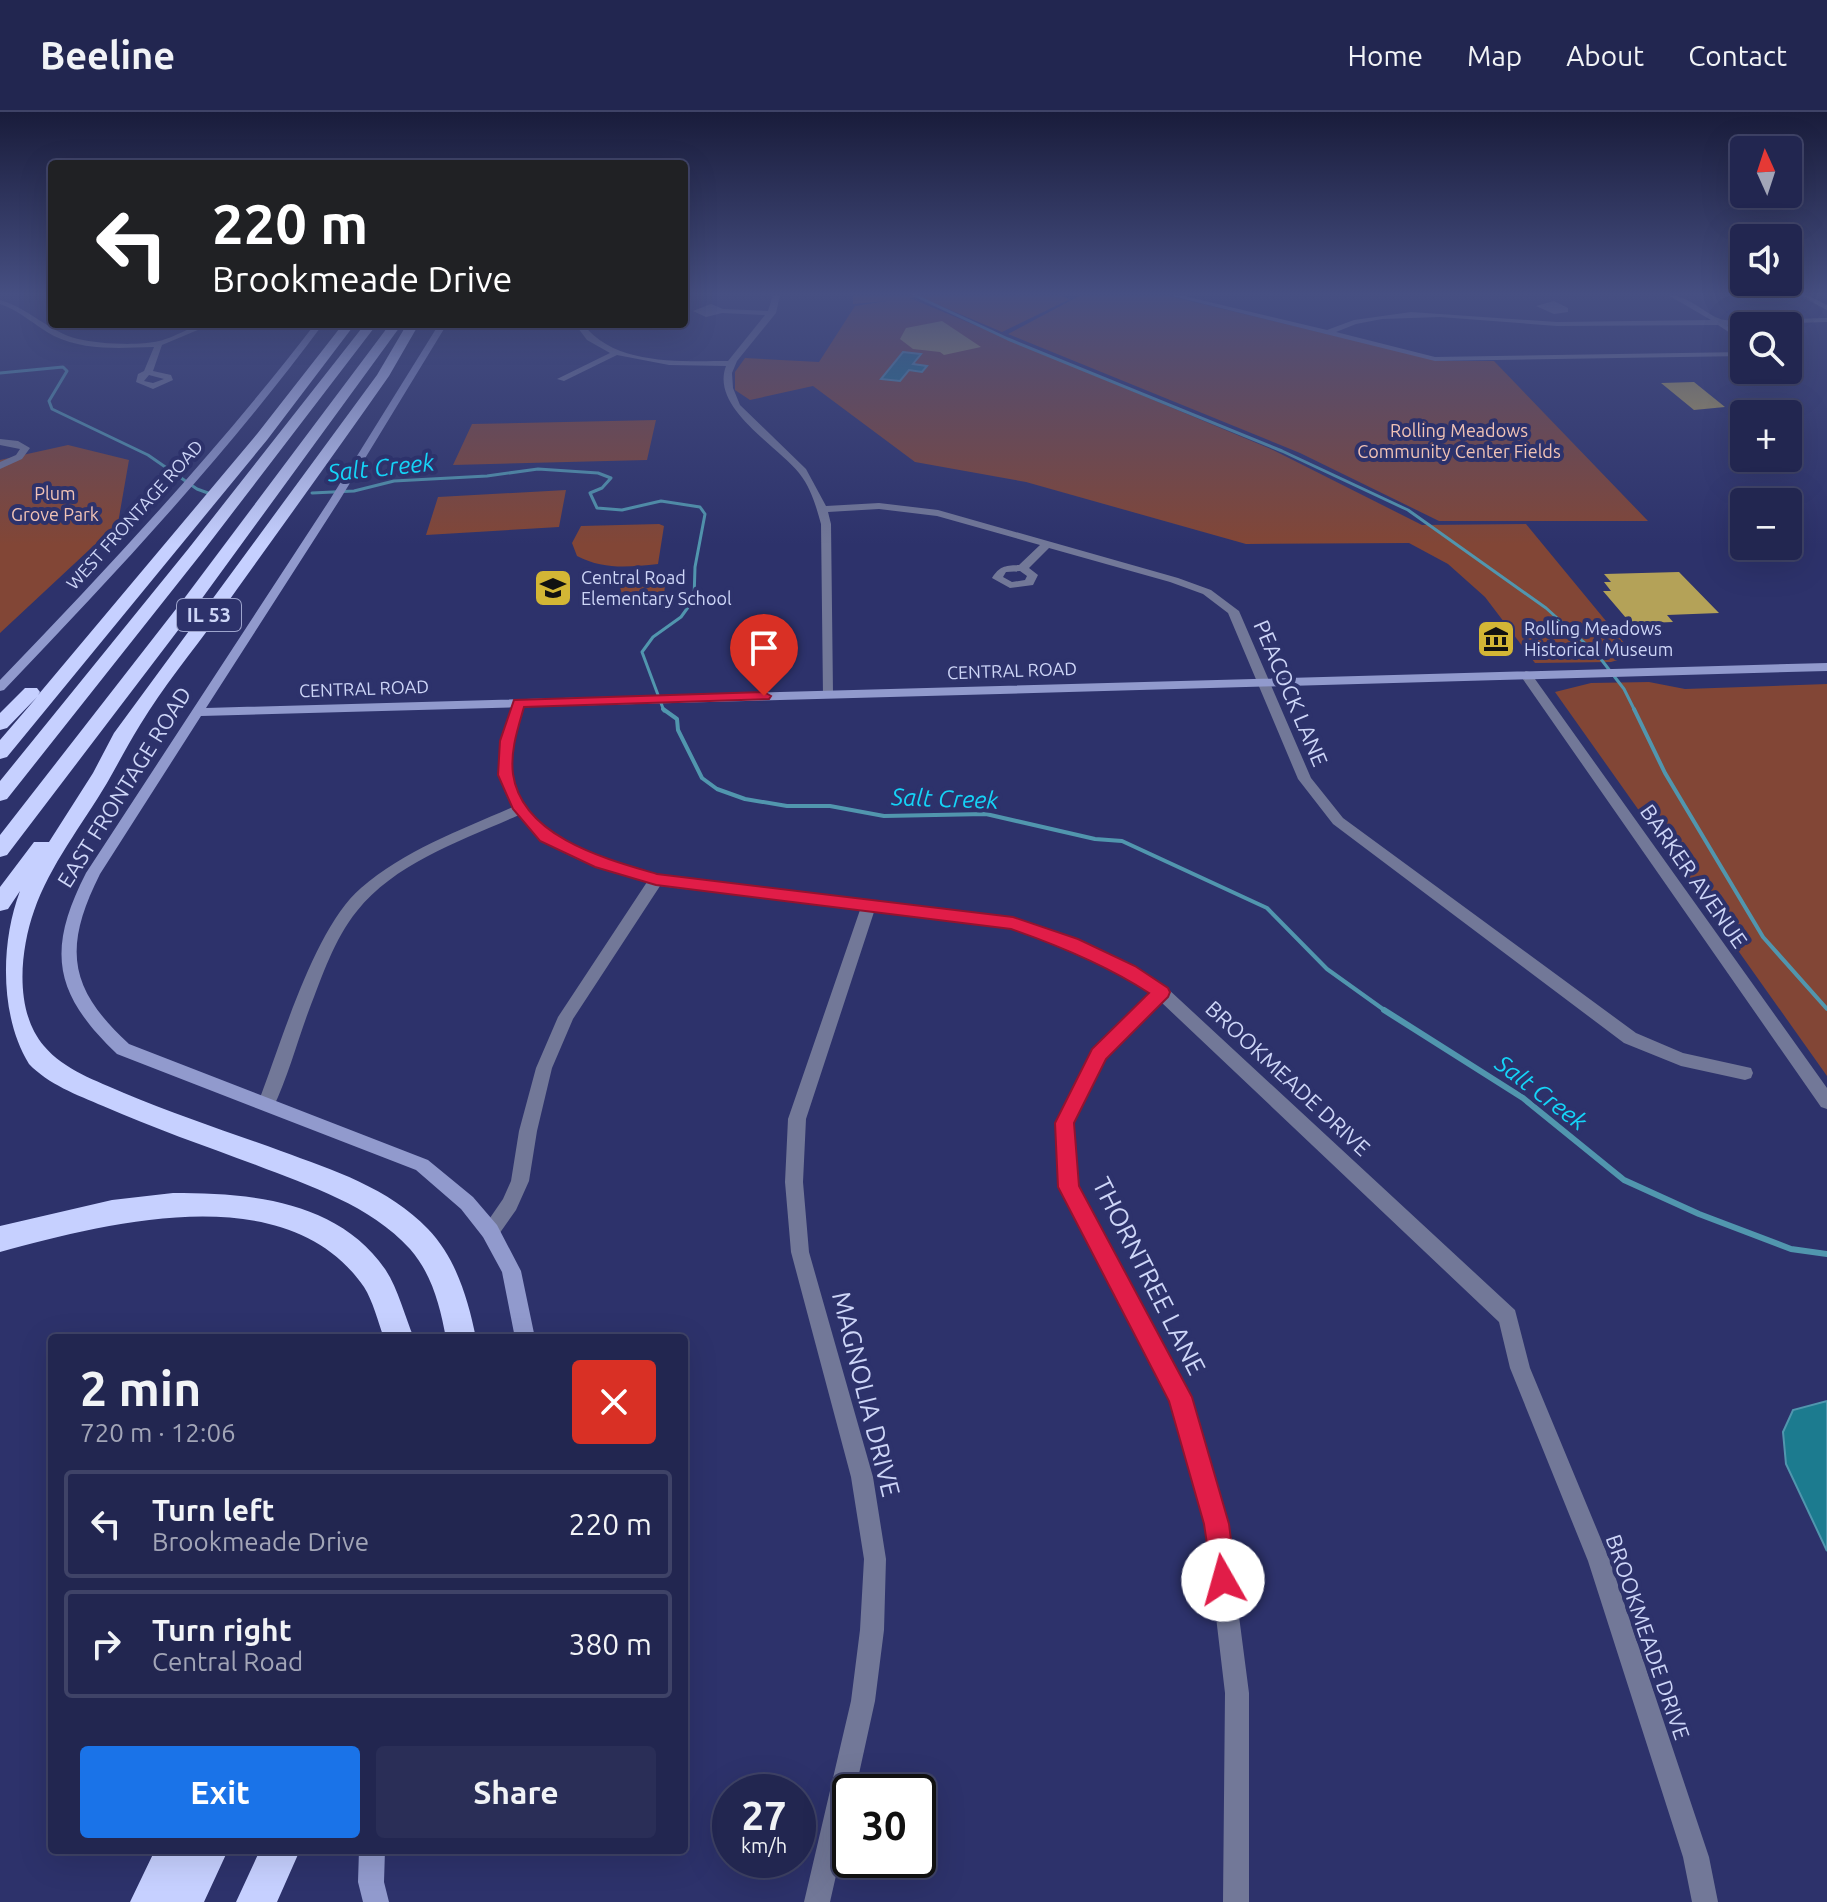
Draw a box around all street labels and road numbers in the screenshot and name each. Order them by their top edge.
street label: WEST FRONTAGE ROAD [62,436,207,593]
road number: IL 53 [177,599,241,631]
street label: PEACOCK LANE [1249,616,1334,770]
street label: CENTRAL ROAD [947,658,1077,682]
street label: CENTRAL ROAD [299,676,429,700]
street label: EAST FRONTAGE ROAD [52,682,196,892]
street label: BARKER AVENUE [1636,799,1753,952]
street label: BROOKMEADE DRIVE [1201,995,1376,1160]
street label: THORNTREE LANE [1087,1172,1212,1379]
street label: MAGNOLIA DRIVE [827,1288,906,1499]
street label: BROOKMEADE DRIVE [1602,1531,1695,1743]

